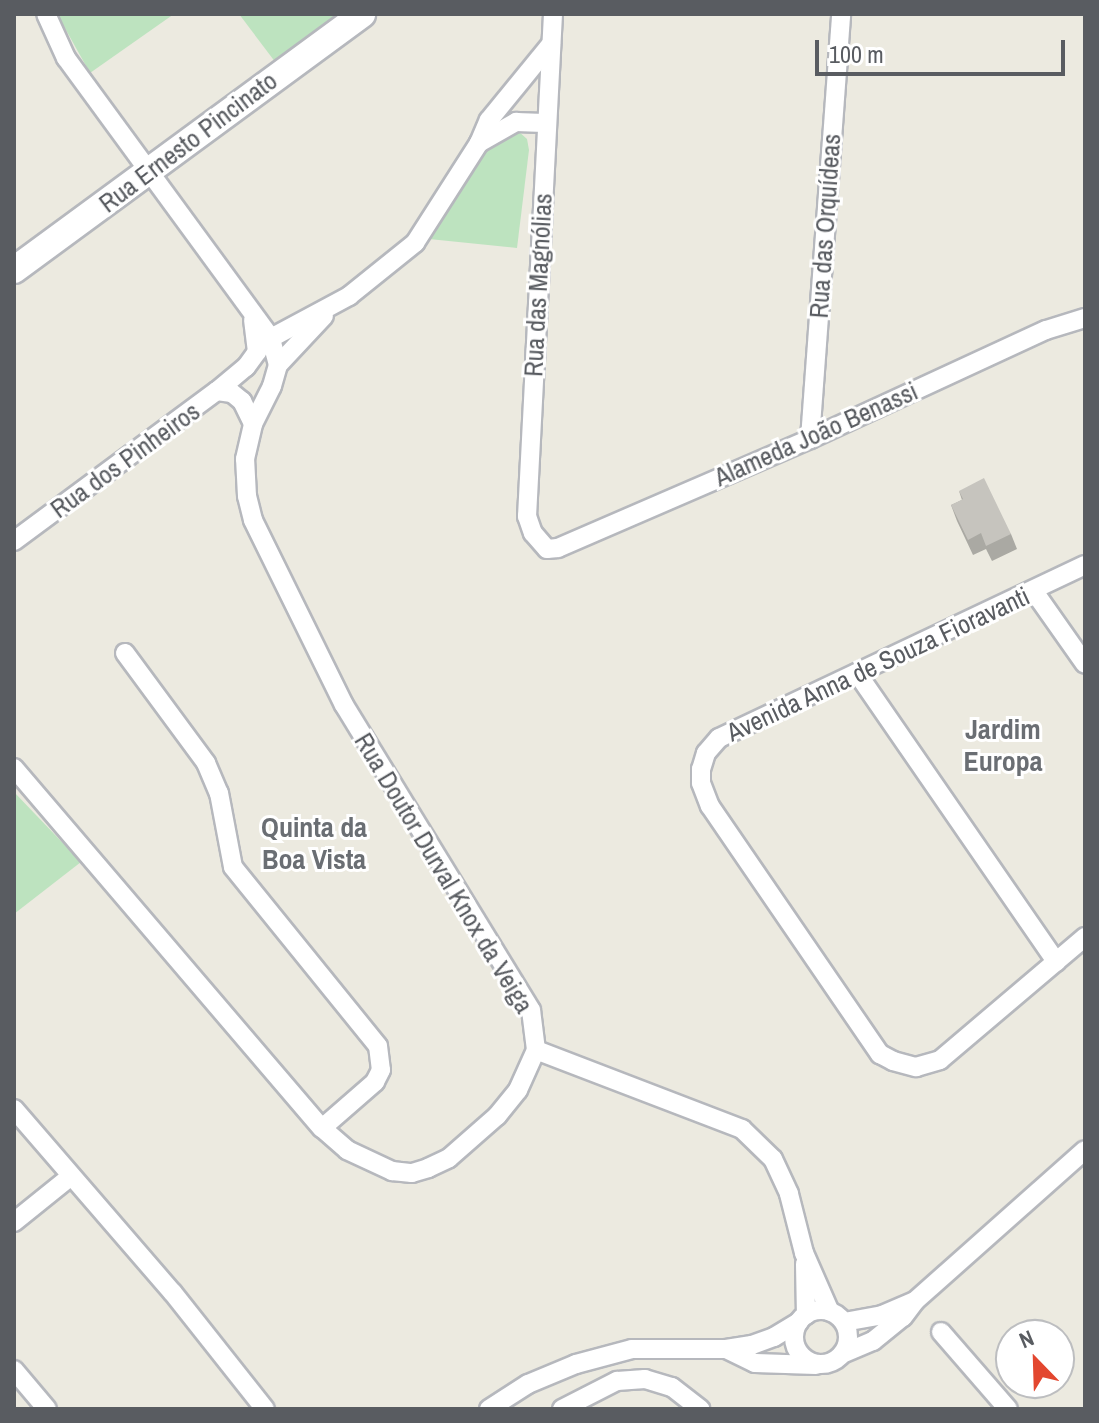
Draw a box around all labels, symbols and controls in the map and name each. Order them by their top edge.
scale bar [819,24,1069,74]
text: 100 m [829,38,884,70]
street label: Rua Ernesto Pincinato [93,65,283,219]
street label: Rua das Orquídeas [803,133,847,319]
street label: Rua das Magnólias [518,192,558,378]
street label: Alameda João Benassi [710,375,922,493]
street label: Rua dos Pinheiros [44,395,206,525]
street label: Avenida Anna de Souza Fioravanti [721,580,1035,748]
district label: Jardim Europa [963,712,1043,778]
street label: Rua Doutor Durval Knox da Veiga [348,727,540,1019]
district label: Quinta da Boa Vista [261,810,367,876]
north arrow [995,1319,1075,1399]
text: N [1015,1322,1038,1355]

